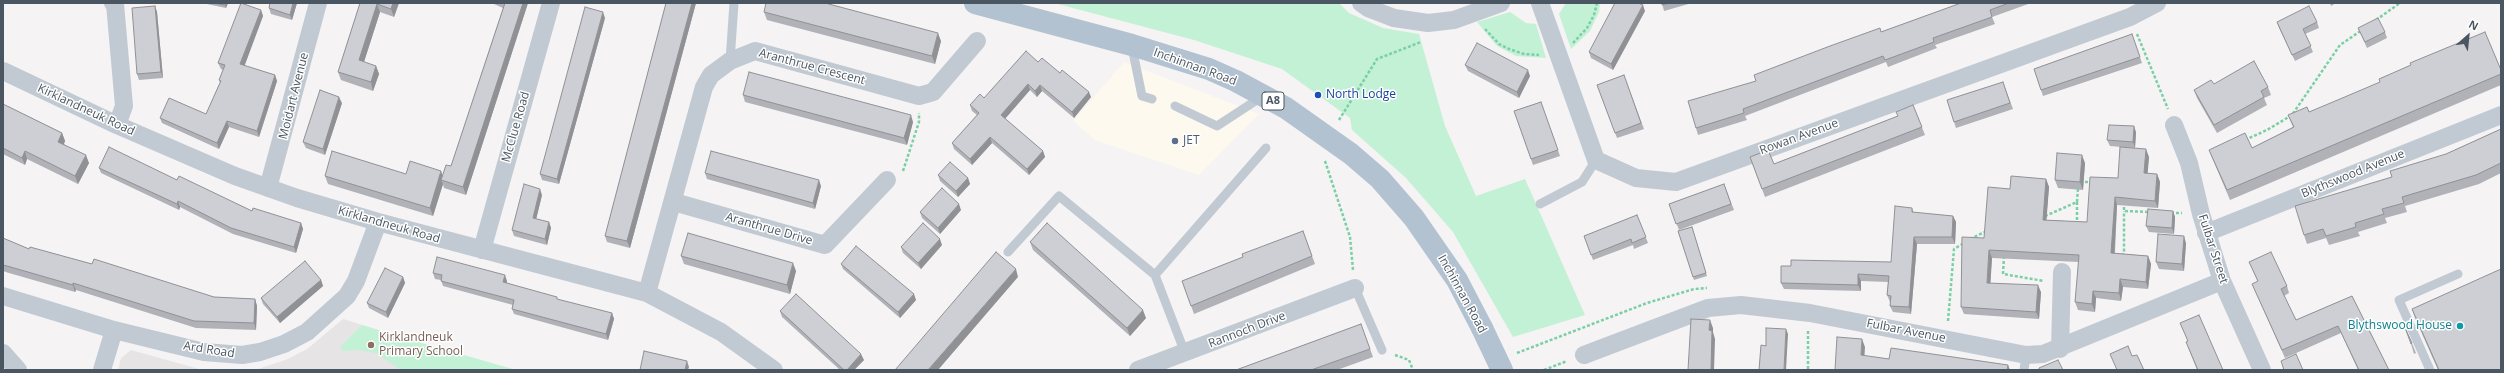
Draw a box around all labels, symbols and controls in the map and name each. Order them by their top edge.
north arrow [2448,16,2488,56]
text: N [2466,16,2481,34]
street label: Inchinnan Road [1151,45,1239,89]
street label: Aranthrue Crescent [757,46,867,88]
street label: Moidart Avenue [276,51,312,141]
street label: Kirklandneuk Road [35,81,137,139]
place label: North Lodge [1326,88,1396,102]
street label: McClue Road [499,90,533,164]
marker: North Lodge [1313,90,1323,100]
road number: A8 [1262,92,1284,110]
street label: Rowan Avenue [1758,116,1840,158]
place label: JET [1183,134,1200,148]
marker: JET [1170,136,1180,146]
street label: Blythswood Avenue [2299,147,2407,201]
street label: Kirklandneuk Road [336,204,442,246]
street label: Aranthrue Drive [724,210,814,248]
street label: Fulbar Street [2195,212,2231,286]
street label: Inchinnan Road [1435,252,1489,336]
street label: Rannoch Drive [1206,309,1288,351]
street label: Fulbar Avenue [1865,316,1947,346]
place label: Blythswood House [2348,319,2452,333]
marker: Blythswood House [2455,321,2465,331]
place label: Kirklandneuk Primary School [379,331,463,359]
street label: Ard Road [182,339,236,361]
marker: Kirklandneuk Primary School [366,340,376,350]

